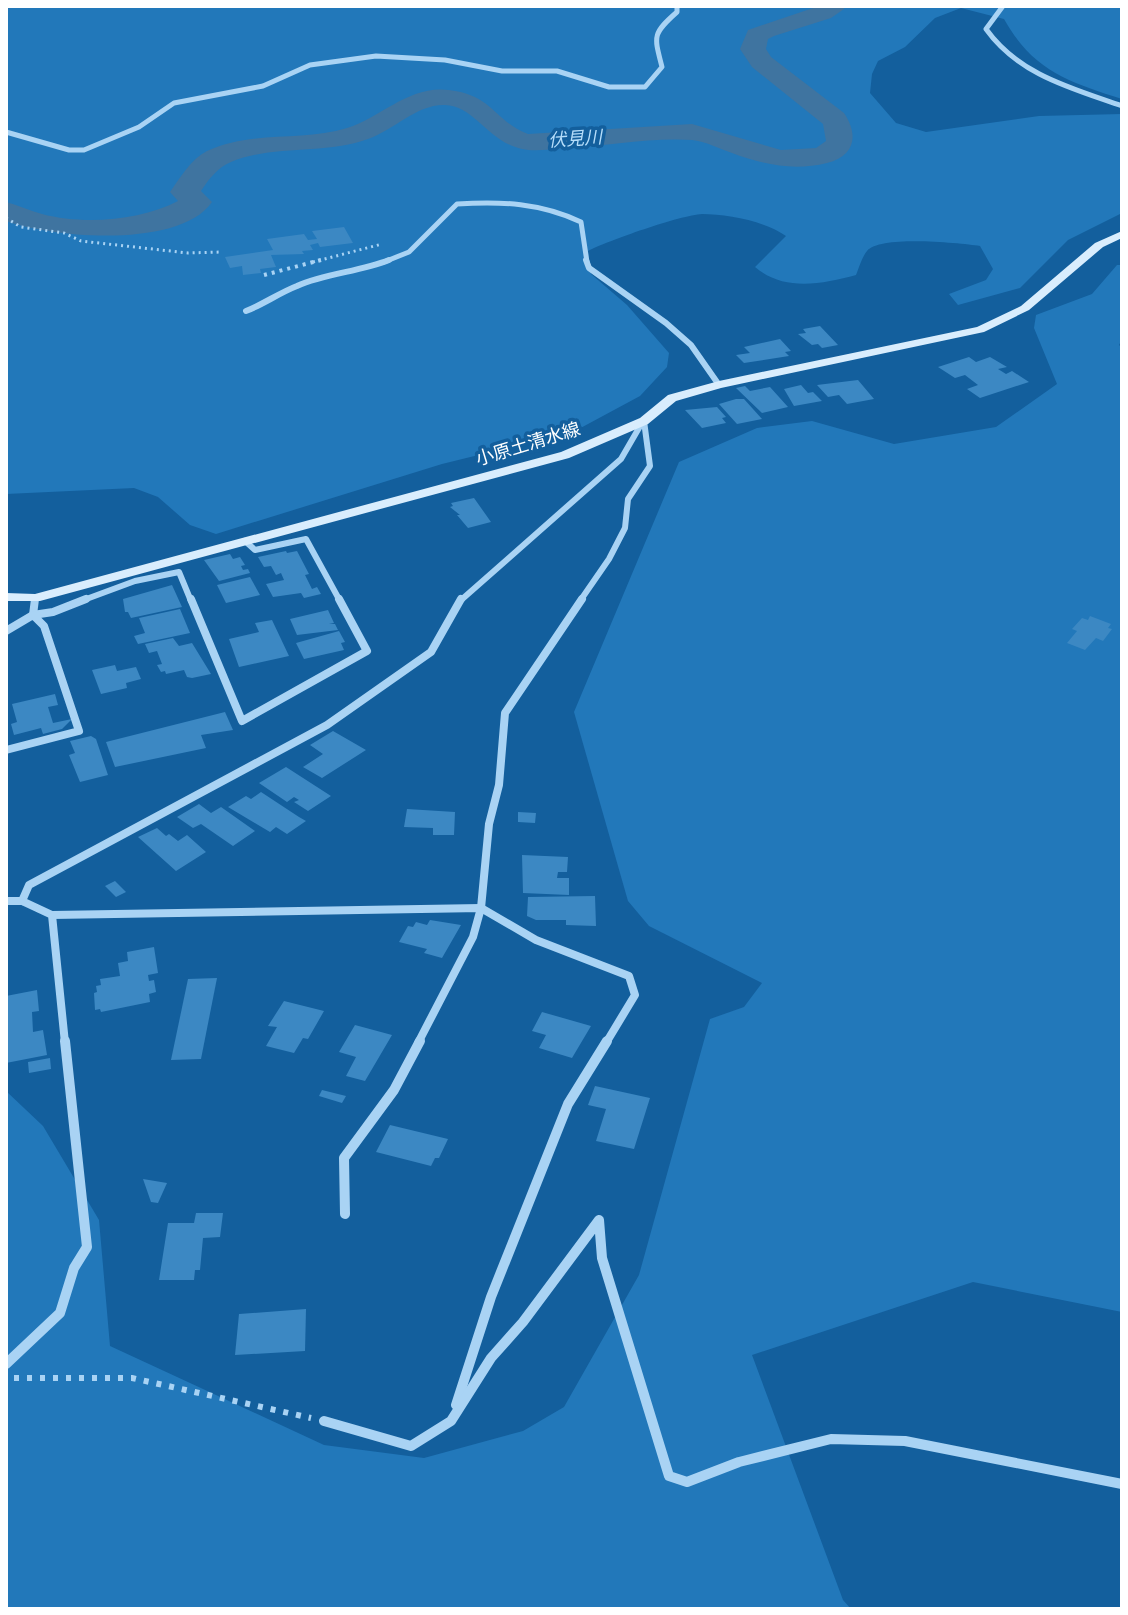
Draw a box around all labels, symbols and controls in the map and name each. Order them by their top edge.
water label: 伏見川 [547,126,605,151]
street label: 小原土清水線 [473,418,583,469]

